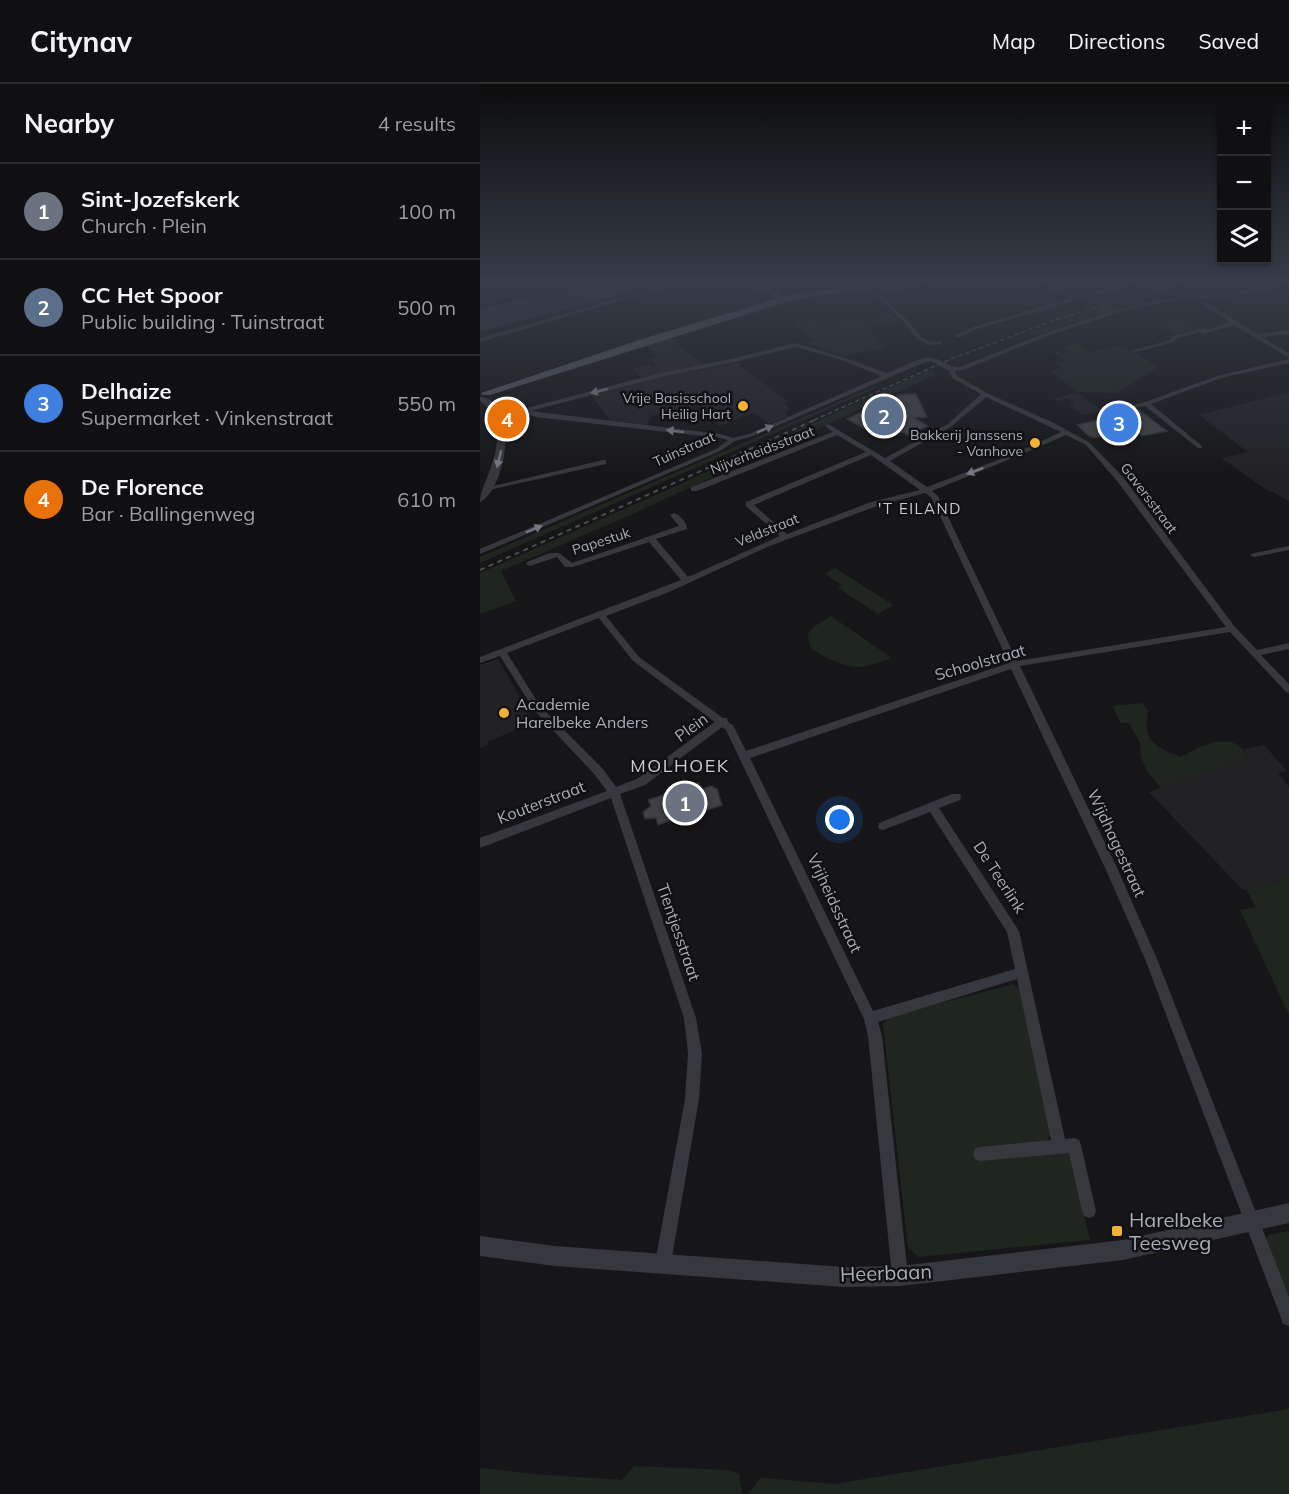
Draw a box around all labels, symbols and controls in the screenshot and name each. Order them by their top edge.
text: Citynav [30,24,132,59]
text: Map [992,28,1035,54]
text: Directions [1068,28,1165,54]
text: Saved [1198,28,1259,54]
map controls [1217,102,1271,264]
button: + [1217,102,1271,156]
text: Nearby [24,107,114,140]
text: 4 results [378,111,456,136]
button: − [1217,156,1271,210]
text: Sint-Jozefskerk [81,185,239,213]
text: 1 [38,199,50,224]
text: 100 m [397,199,456,224]
button: layers [1217,210,1271,264]
text: Church · Plein [81,213,207,238]
text: CC Het Spoor [81,281,223,309]
text: 2 [38,295,50,320]
text: 500 m [397,295,456,320]
text: Public building · Tuinstraat [81,309,324,334]
text: Delhaize [81,377,172,405]
one-way arrow [589,386,608,396]
place label: Vrije Basisschool Heilig Hart [622,389,731,423]
text: 3 [38,391,50,416]
text: 550 m [397,391,456,416]
pin: 2 [864,394,904,438]
pin: 4 [488,396,526,442]
marker: Vrije Basisschool Heilig Hart [736,399,750,413]
pin: 3 [1100,400,1138,446]
text: Supermarket · Vinkenstraat [81,405,333,430]
street label: Nijverheidsstraat [707,422,817,478]
one-way arrow [756,424,774,433]
one-way arrow [666,426,685,436]
place label: Bakkerij Janssens - Vanhove [910,426,1023,460]
street label: Tuinstraat [650,427,718,471]
marker: Bakkerij Janssens - Vanhove [1028,436,1042,450]
one-way arrow [493,450,503,468]
street label: Gaversstraat [1117,459,1182,537]
one-way arrow [966,467,984,476]
text: De Florence [81,473,204,501]
text: 4 [38,487,50,512]
text: 610 m [397,487,456,512]
district label: 'T EILAND [878,499,962,518]
text: Bar · Ballingenweg [81,501,255,526]
street label: Veldstraat [733,509,801,551]
street label: Papestuk [570,523,633,559]
one-way arrow [525,524,543,534]
street label: Schoolstraat [932,639,1028,684]
place label: Academie Harelbeke Anders [516,694,648,732]
marker: Academie Harelbeke Anders [497,706,511,720]
street label: Plein [671,708,711,746]
district label: MOLHOEK [630,754,730,777]
street label: Kouterstraat [494,776,588,828]
pin: 1 [666,780,704,826]
street label: Wijdhagestraat [1083,786,1151,900]
your location [825,805,854,834]
street label: De Teerlink [969,837,1031,917]
street label: Vrijheidsstraat [803,850,867,956]
street label: Tientjesstraat [653,881,705,984]
place label: Harelbeke Teesweg [1129,1207,1223,1255]
marker: Harelbeke Teesweg [1110,1224,1124,1238]
street label: Heerbaan [840,1258,932,1287]

